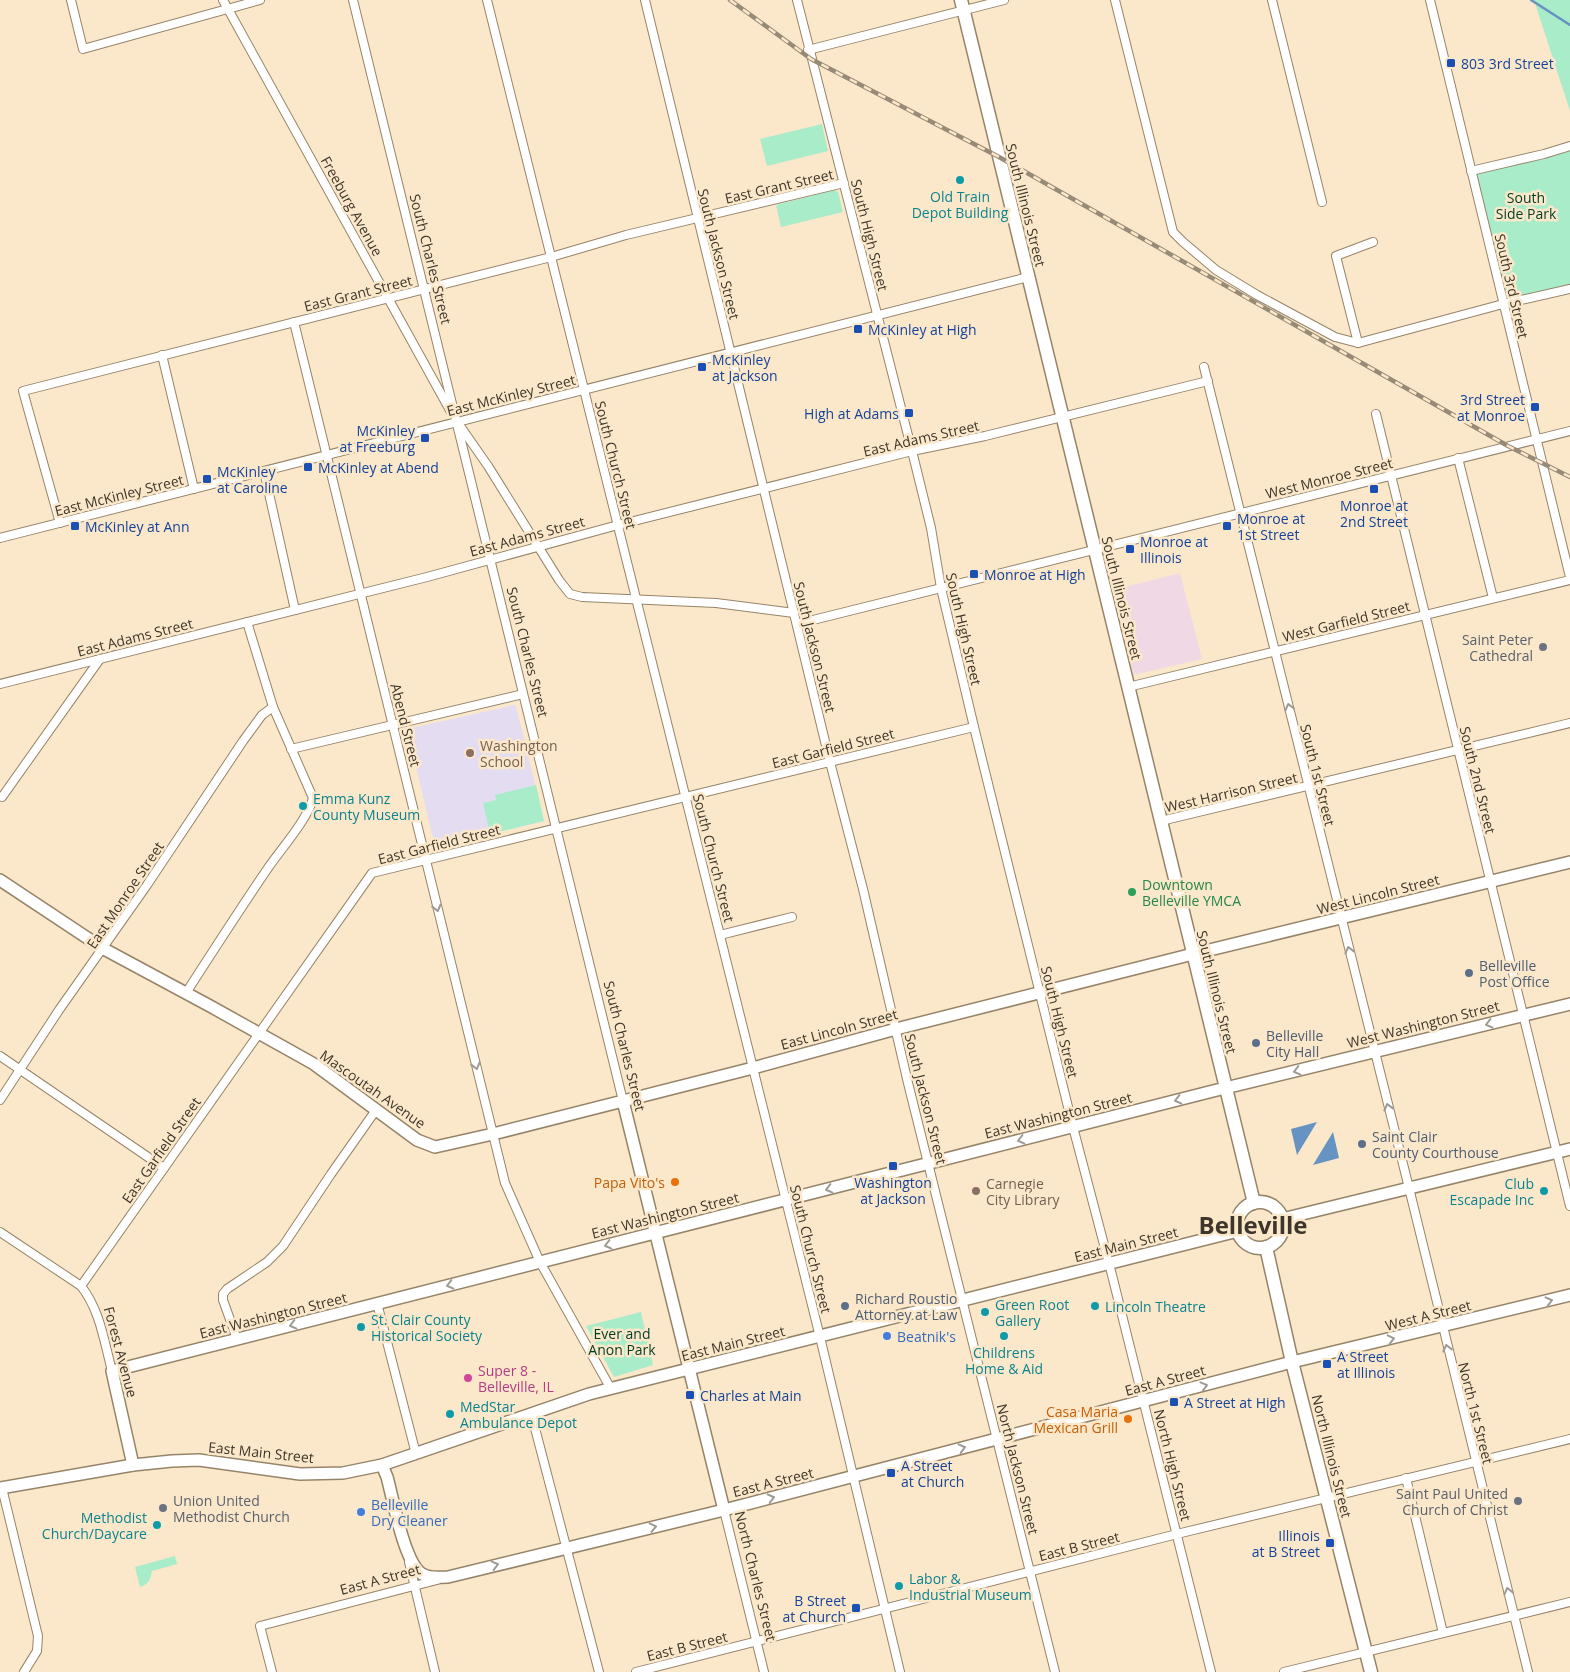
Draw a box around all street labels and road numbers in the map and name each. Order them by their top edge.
street label: South Illinois Street [1001,141,1051,269]
street label: Freeburg Avenue [317,153,387,259]
street label: East Grant Street [723,164,835,208]
street label: South High Street [847,177,893,293]
street label: South Jackson Street [694,187,744,321]
street label: South Charles Street [406,192,456,326]
street label: South 3rd Street [1491,232,1533,340]
street label: East Grant Street [302,270,414,316]
street label: East McKinley Street [445,370,577,420]
street label: South Church Street [591,399,641,531]
street label: East Adams Street [861,415,981,461]
street label: West Monroe Street [1263,453,1395,503]
street label: East McKinley Street [53,470,185,520]
street label: East Adams Street [467,511,587,561]
street label: South Illinois Street [1097,534,1147,662]
street label: South High Street [942,571,986,687]
street label: South Jackson Street [790,580,840,714]
street label: South Charles Street [503,585,553,719]
street label: West Garfield Street [1280,596,1412,646]
street label: East Adams Street [75,613,195,661]
street label: Abend Street [386,681,426,769]
street label: South 1st Street [1296,722,1340,828]
street label: East Garfield Street [770,724,896,772]
street label: South 2nd Street [1456,724,1501,836]
street label: West Harrison Street [1163,767,1299,817]
street label: South Church Street [689,792,739,924]
street label: East Garfield Street [376,820,502,868]
street label: East Monroe Street [82,838,168,952]
street label: West Lincoln Street [1315,870,1441,918]
street label: South Illinois Street [1192,928,1242,1056]
street label: South High Street [1037,964,1083,1080]
street label: South Charles Street [600,979,650,1113]
street label: West Washington Street [1345,996,1501,1052]
street label: East Lincoln Street [778,1004,900,1054]
street label: South Jackson Street [901,1032,951,1166]
street label: Mascoutah Avenue [317,1046,430,1133]
street label: East Washington Street [982,1087,1134,1143]
street label: East Garfield Street [117,1093,205,1207]
street label: South Church Street [786,1183,836,1315]
street label: East Washington Street [589,1187,741,1243]
street label: East Main Street [1072,1222,1180,1266]
street label: East Washington Street [197,1287,349,1343]
street label: West A Street [1383,1295,1473,1335]
street label: Forest Avenue [100,1304,142,1400]
street label: East Main Street [679,1321,787,1365]
street label: East A Street [1123,1360,1207,1400]
street label: North 1st Street [1454,1360,1498,1466]
street label: North Illinois Street [1307,1392,1357,1520]
street label: North Jackson Street [993,1402,1043,1536]
street label: North High Street [1150,1407,1196,1523]
street label: East Main Street [207,1437,315,1467]
street label: East A Street [731,1463,815,1501]
street label: North Charles Street [731,1509,781,1643]
street label: East B Street [1037,1527,1121,1565]
street label: East A Street [338,1559,422,1599]
street label: East B Street [645,1627,729,1665]

